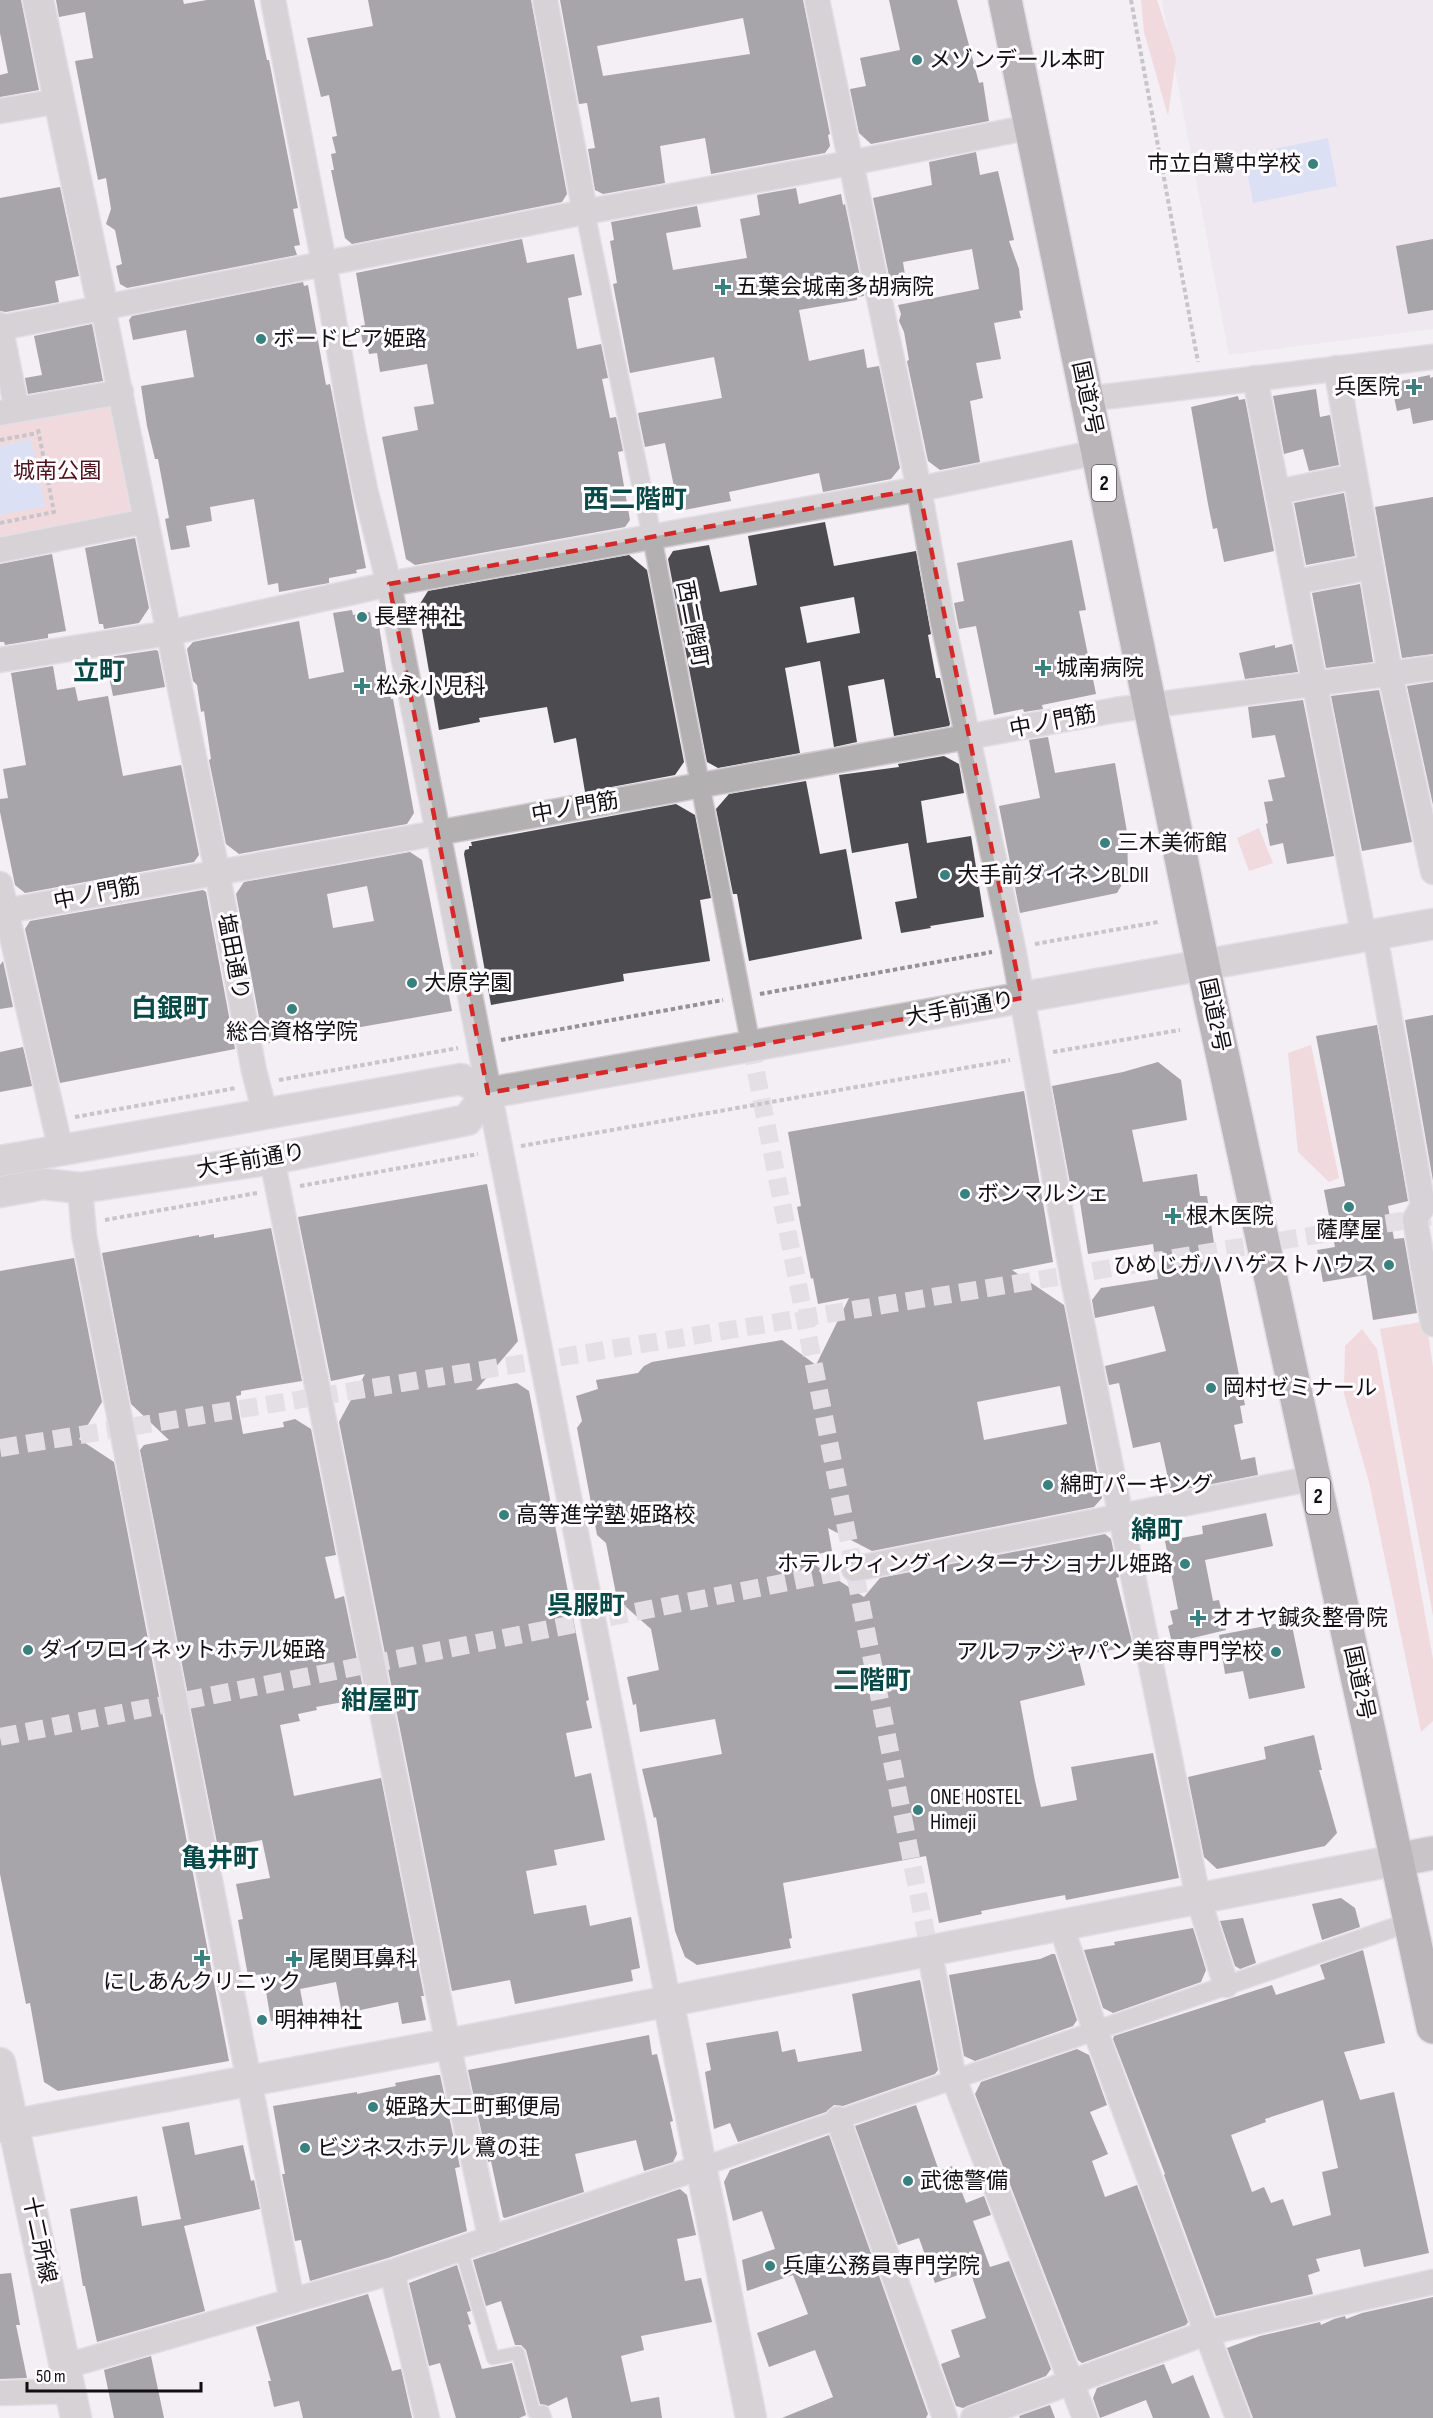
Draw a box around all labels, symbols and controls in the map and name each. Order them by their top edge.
place label: メゾンデール本町 [929,47,1105,74]
marker: メゾンデール本町 [910,53,924,67]
place label: 市立白鷺中学校 [1147,151,1301,178]
marker: 市立白鷺中学校 [1306,157,1320,171]
place label: 五葉会城南多胡病院 [736,274,934,301]
marker: 五葉会城南多胡病院 [714,278,732,296]
place label: ボードピア姫路 [273,326,427,353]
marker: ボードピア姫路 [254,332,268,346]
street label: 国道2号 [1066,358,1108,438]
place label: 兵医院 [1334,374,1400,401]
marker: 兵医院 [1405,378,1423,396]
park label: 城南公園 [13,458,101,485]
road number: 2 [1092,465,1116,501]
district label: 西二階町 [583,485,687,516]
street label: 西二階町 [670,578,714,670]
place label: 長壁神社 [374,604,462,631]
marker: 長壁神社 [355,610,369,624]
place label: 城南病院 [1056,655,1144,682]
district label: 立町 [73,657,125,688]
marker: 城南病院 [1034,659,1052,677]
place label: 松永小児科 [376,673,486,700]
marker: 松永小児科 [353,677,371,695]
street label: 中ノ門筋 [1007,700,1099,744]
street label: 中ノ門筋 [529,787,621,829]
place label: 三木美術館 [1117,830,1227,857]
marker: 三木美術館 [1098,836,1112,850]
place label: 大手前ダイネンBLDII [957,862,1149,889]
marker: 大手前ダイネンBLDII [938,868,952,882]
street label: 中ノ門筋 [51,872,143,916]
street label: 塩田通り [211,911,255,1003]
place label: 大原学園 [424,970,512,997]
street label: 国道2号 [1193,975,1235,1055]
marker: 大原学園 [405,976,419,990]
street label: 大手前通り [903,986,1017,1032]
district label: 白銀町 [131,994,209,1025]
marker: 総合資格学院 [285,1002,299,1016]
place label: 総合資格学院 [226,1019,358,1046]
street label: 大手前通り [194,1138,308,1184]
place label: ボンマルシェ [977,1181,1109,1208]
marker: ボンマルシェ [958,1187,972,1201]
marker: 薩摩屋 [1342,1200,1356,1214]
place label: 根木医院 [1186,1203,1274,1230]
marker: 根木医院 [1164,1207,1182,1225]
place label: 薩摩屋 [1316,1217,1382,1244]
place label: ひめじガハハゲストハウス [1113,1252,1377,1279]
marker: ひめじガハハゲストハウス [1382,1258,1396,1272]
place label: 岡村ゼミナール [1223,1375,1377,1402]
marker: 岡村ゼミナール [1204,1381,1218,1395]
place label: 綿町パーキング [1060,1472,1213,1499]
marker: 綿町パーキング [1041,1478,1055,1492]
road number: 2 [1306,1478,1330,1514]
place label: 高等進学塾 姫路校 [516,1502,696,1529]
marker: 高等進学塾 姫路校 [497,1508,511,1522]
district label: 綿町 [1131,1516,1183,1547]
place label: ホテルウィングインターナショナル姫路 [777,1551,1173,1578]
marker: ホテルウィングインターナショナル姫路 [1178,1557,1192,1571]
district label: 呉服町 [547,1591,625,1622]
place label: オオヤ鍼灸整骨院 [1212,1605,1388,1632]
marker: オオヤ鍼灸整骨院 [1189,1609,1207,1627]
place label: ダイワロイネットホテル姫路 [40,1637,326,1664]
place label: アルファジャパン美容専門学校 [956,1639,1264,1666]
marker: ダイワロイネットホテル姫路 [21,1643,35,1657]
street label: 国道2号 [1338,1643,1380,1723]
marker: アルファジャパン美容専門学校 [1269,1645,1283,1659]
district label: 二階町 [833,1666,911,1697]
district label: 紺屋町 [341,1686,419,1717]
place label: ONE HOSTEL Himeji [930,1784,1022,1836]
marker: ONE HOSTEL Himeji [911,1803,925,1817]
district label: 亀井町 [181,1844,259,1875]
place label: 尾関耳鼻科 [308,1946,418,1973]
marker: にしあんクリニック [193,1949,211,1967]
marker: 尾関耳鼻科 [285,1950,303,1968]
place label: にしあんクリニック [103,1969,301,1996]
place label: 明神神社 [274,2007,362,2034]
marker: 明神神社 [255,2013,269,2027]
place label: 姫路大工町郵便局 [385,2094,561,2121]
marker: 姫路大工町郵便局 [366,2100,380,2114]
place label: ビジネスホテル 鷺の荘 [317,2135,541,2162]
marker: ビジネスホテル 鷺の荘 [298,2141,312,2155]
place label: 武徳警備 [920,2168,1008,2195]
marker: 武徳警備 [901,2174,915,2188]
street label: 十二所線 [17,2194,61,2286]
place label: 兵庫公務員専門学院 [782,2253,980,2280]
marker: 兵庫公務員専門学院 [763,2259,777,2273]
scale bar [27,2355,201,2393]
text: 50 m [36,2366,66,2387]

